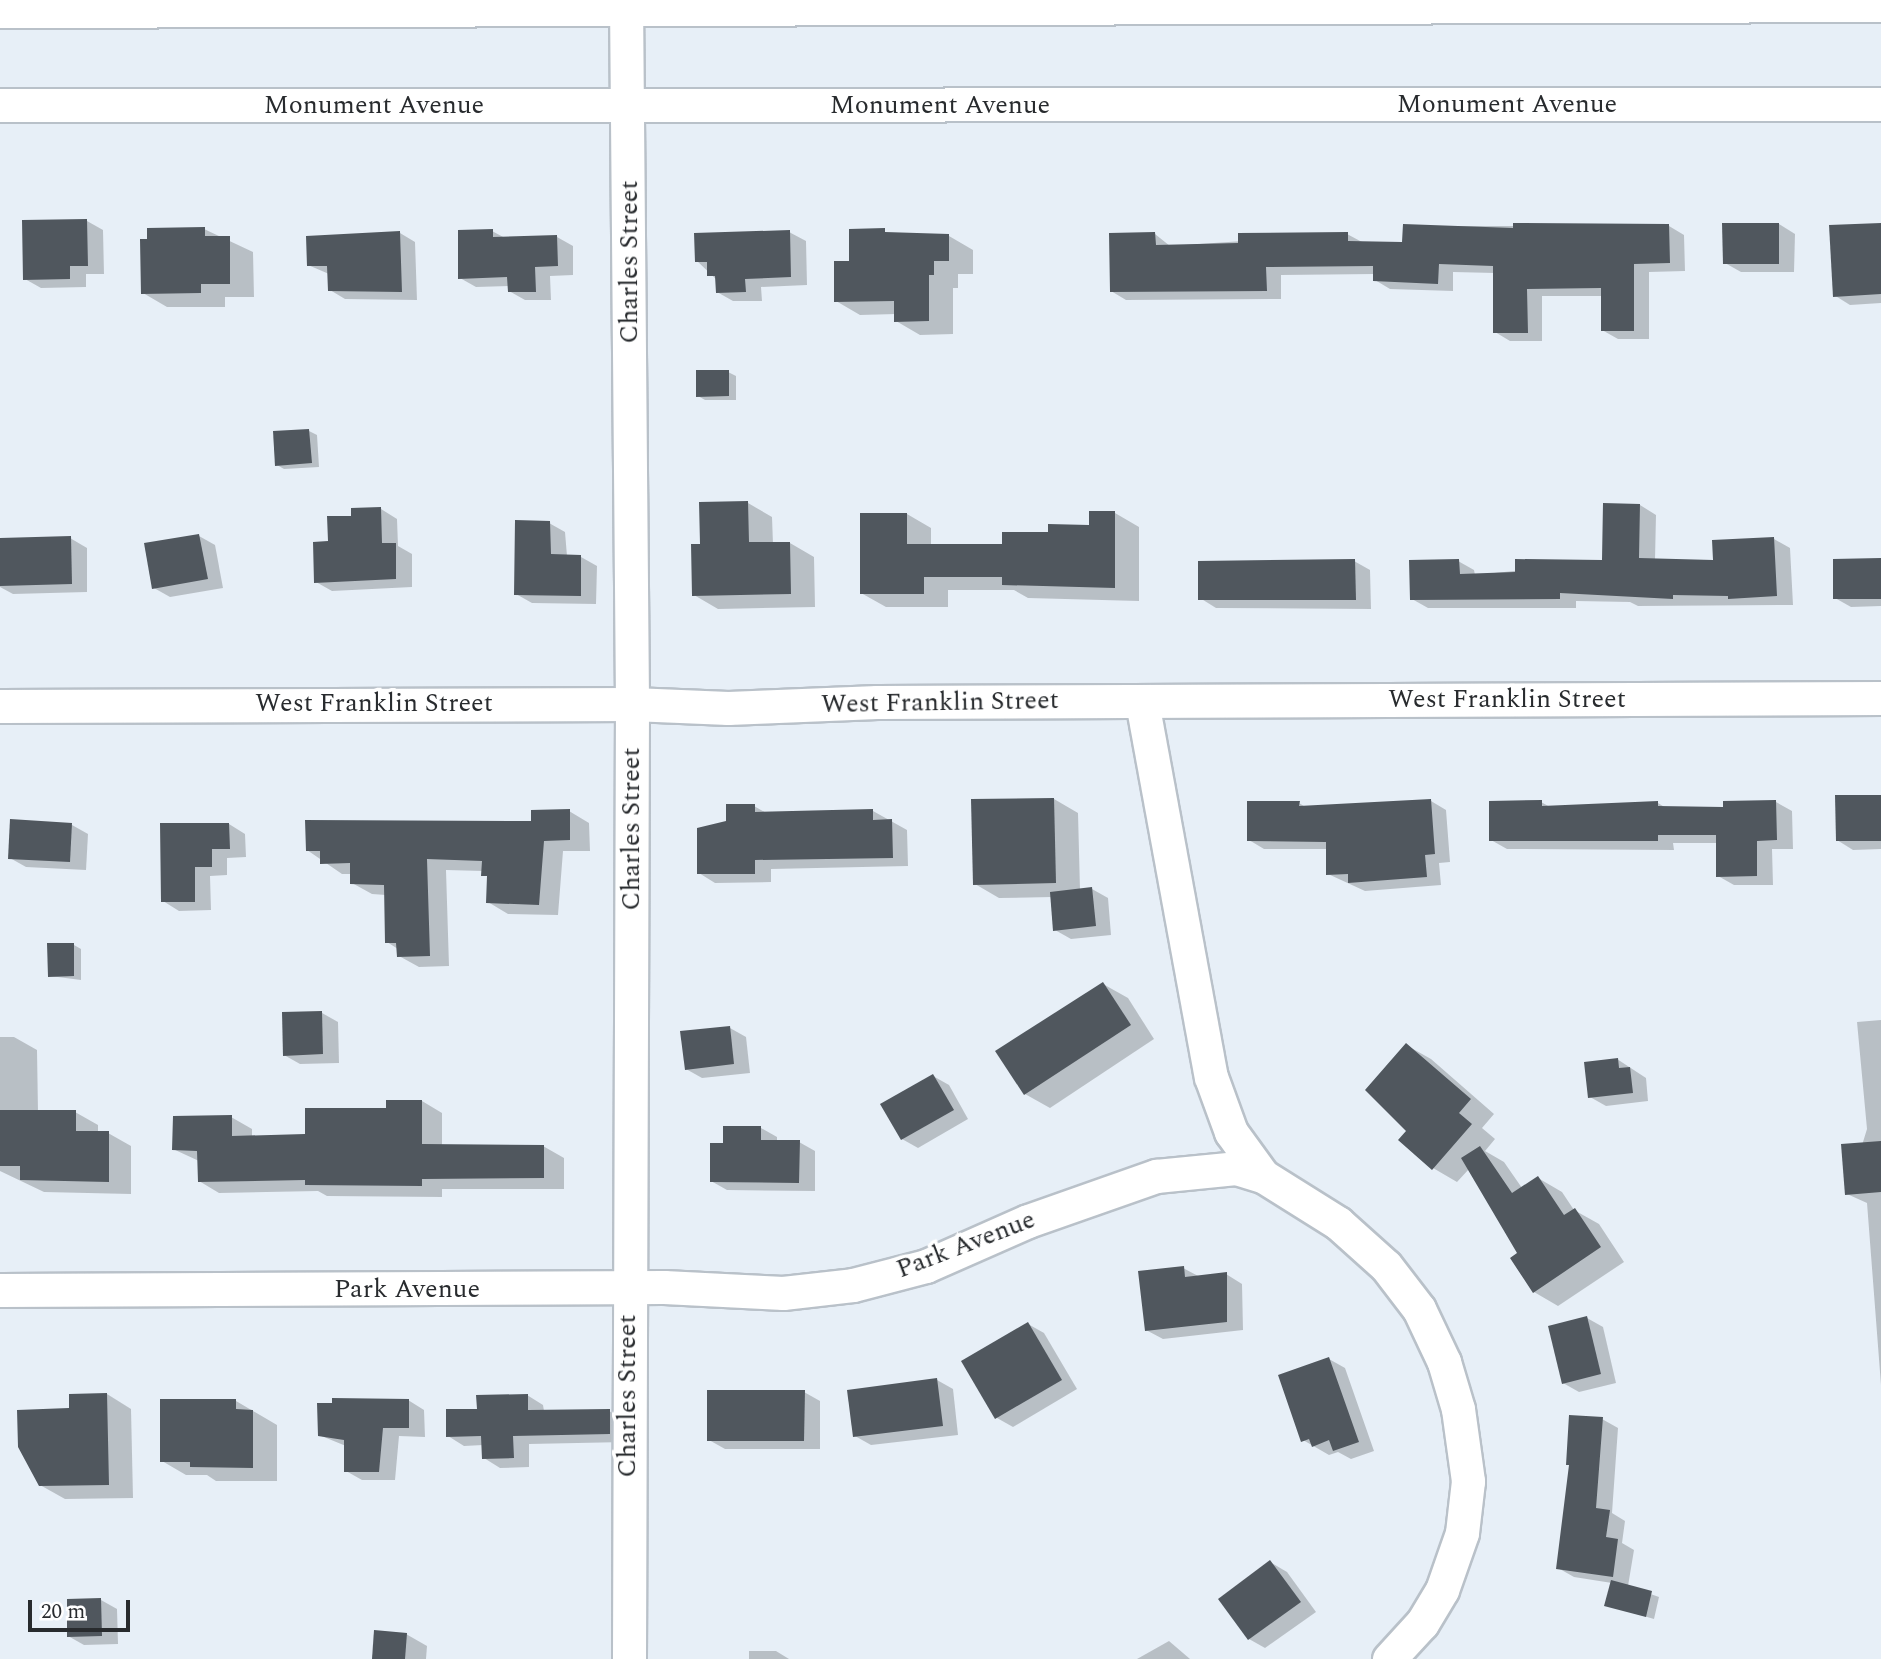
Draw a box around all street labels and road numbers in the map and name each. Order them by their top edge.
street label: Monument Avenue [1397,89,1617,121]
street label: Monument Avenue [264,90,484,122]
street label: Monument Avenue [830,90,1050,122]
street label: Charles Street [614,180,646,344]
street label: West Franklin Street [1388,684,1626,716]
street label: West Franklin Street [821,685,1059,721]
street label: West Franklin Street [255,688,493,720]
street label: Charles Street [616,747,648,911]
street label: Park Avenue [892,1204,1040,1286]
street label: Park Avenue [334,1274,480,1306]
street label: Charles Street [612,1314,644,1478]

